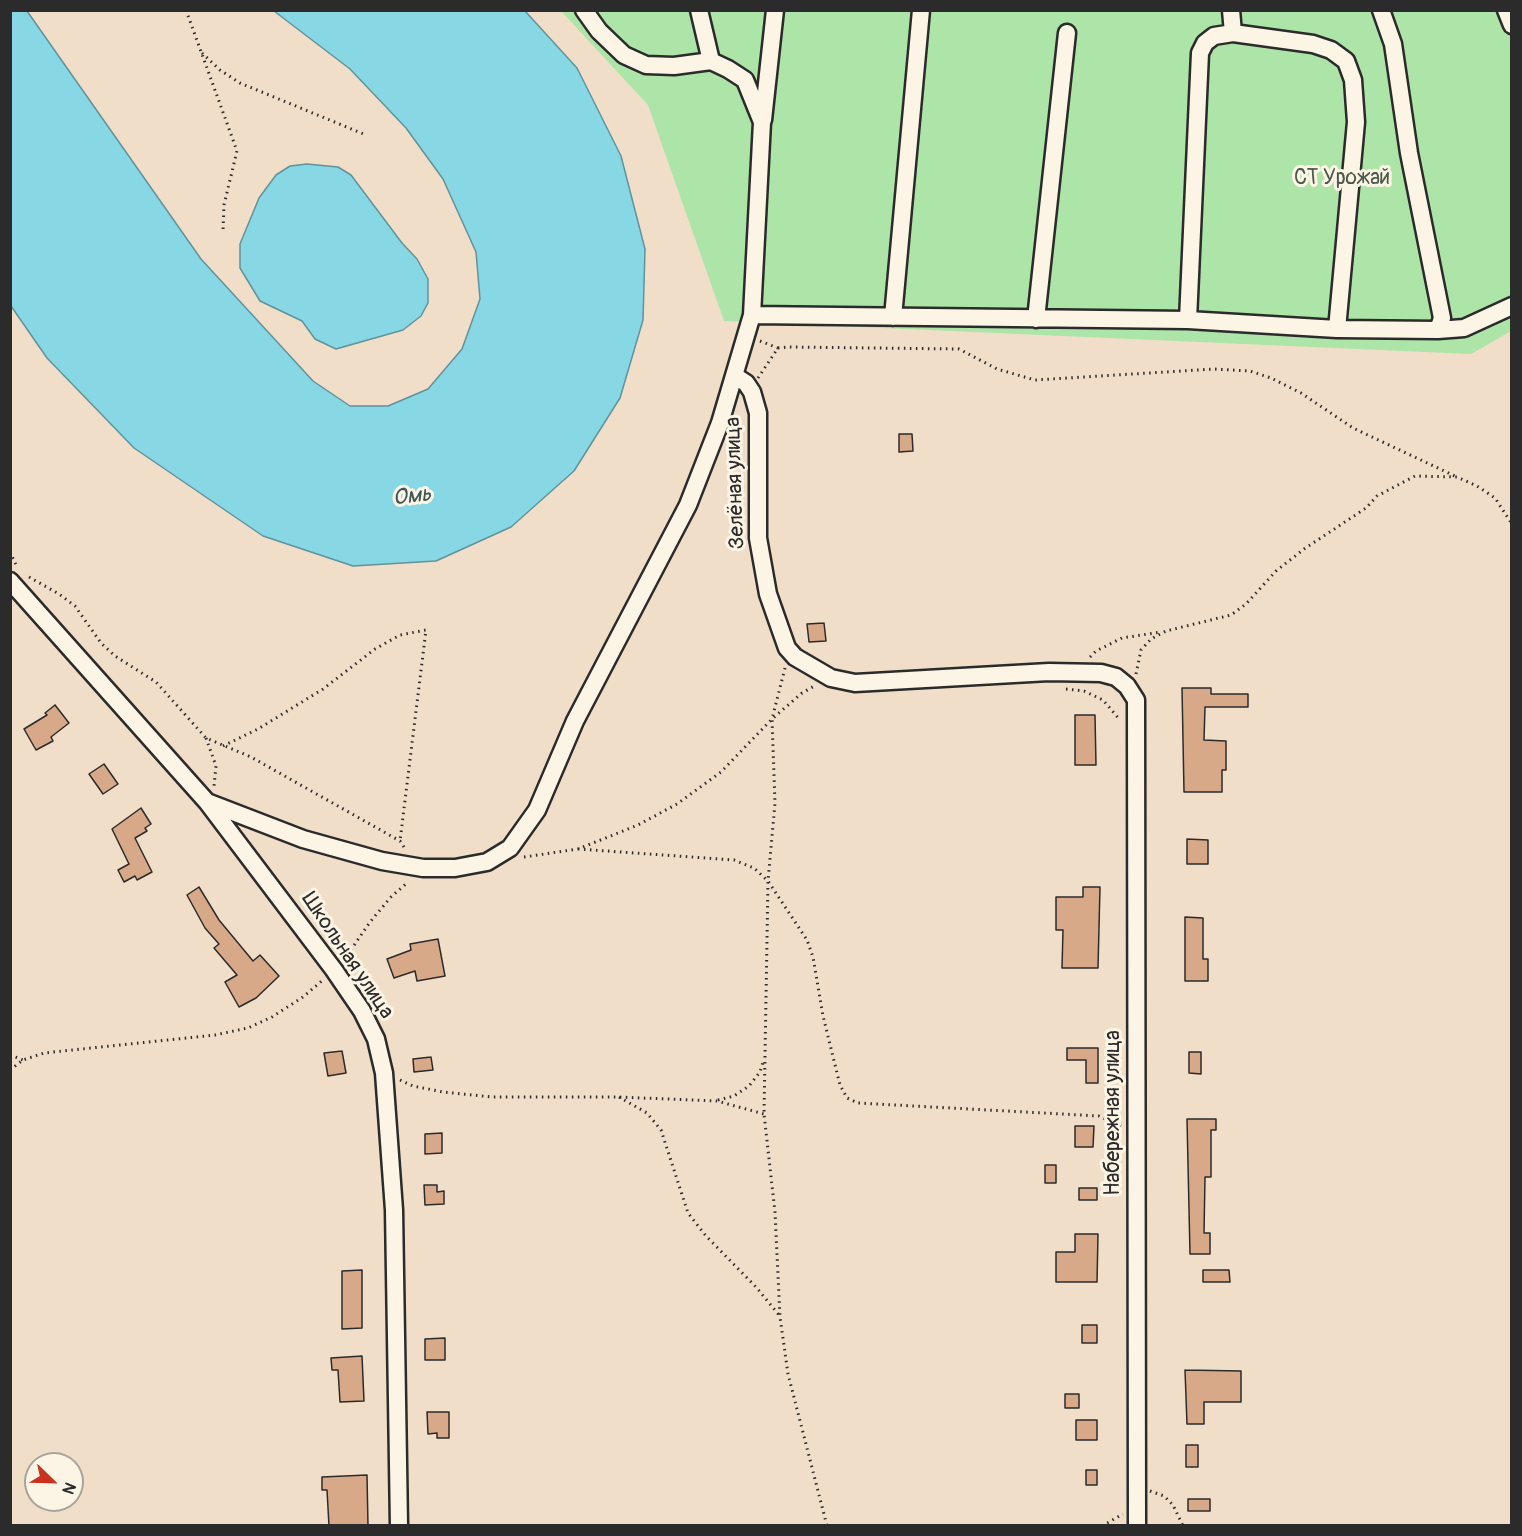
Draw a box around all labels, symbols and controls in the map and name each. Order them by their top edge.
park label: СТ Урожай [1294,166,1390,192]
street label: Зелёная улица [721,416,751,550]
water label: Омь [391,482,433,512]
street label: Школьная улица [295,888,399,1024]
street label: Набережная улица [1101,1030,1127,1196]
north arrow [24,1452,84,1512]
text: N [57,1479,80,1497]

